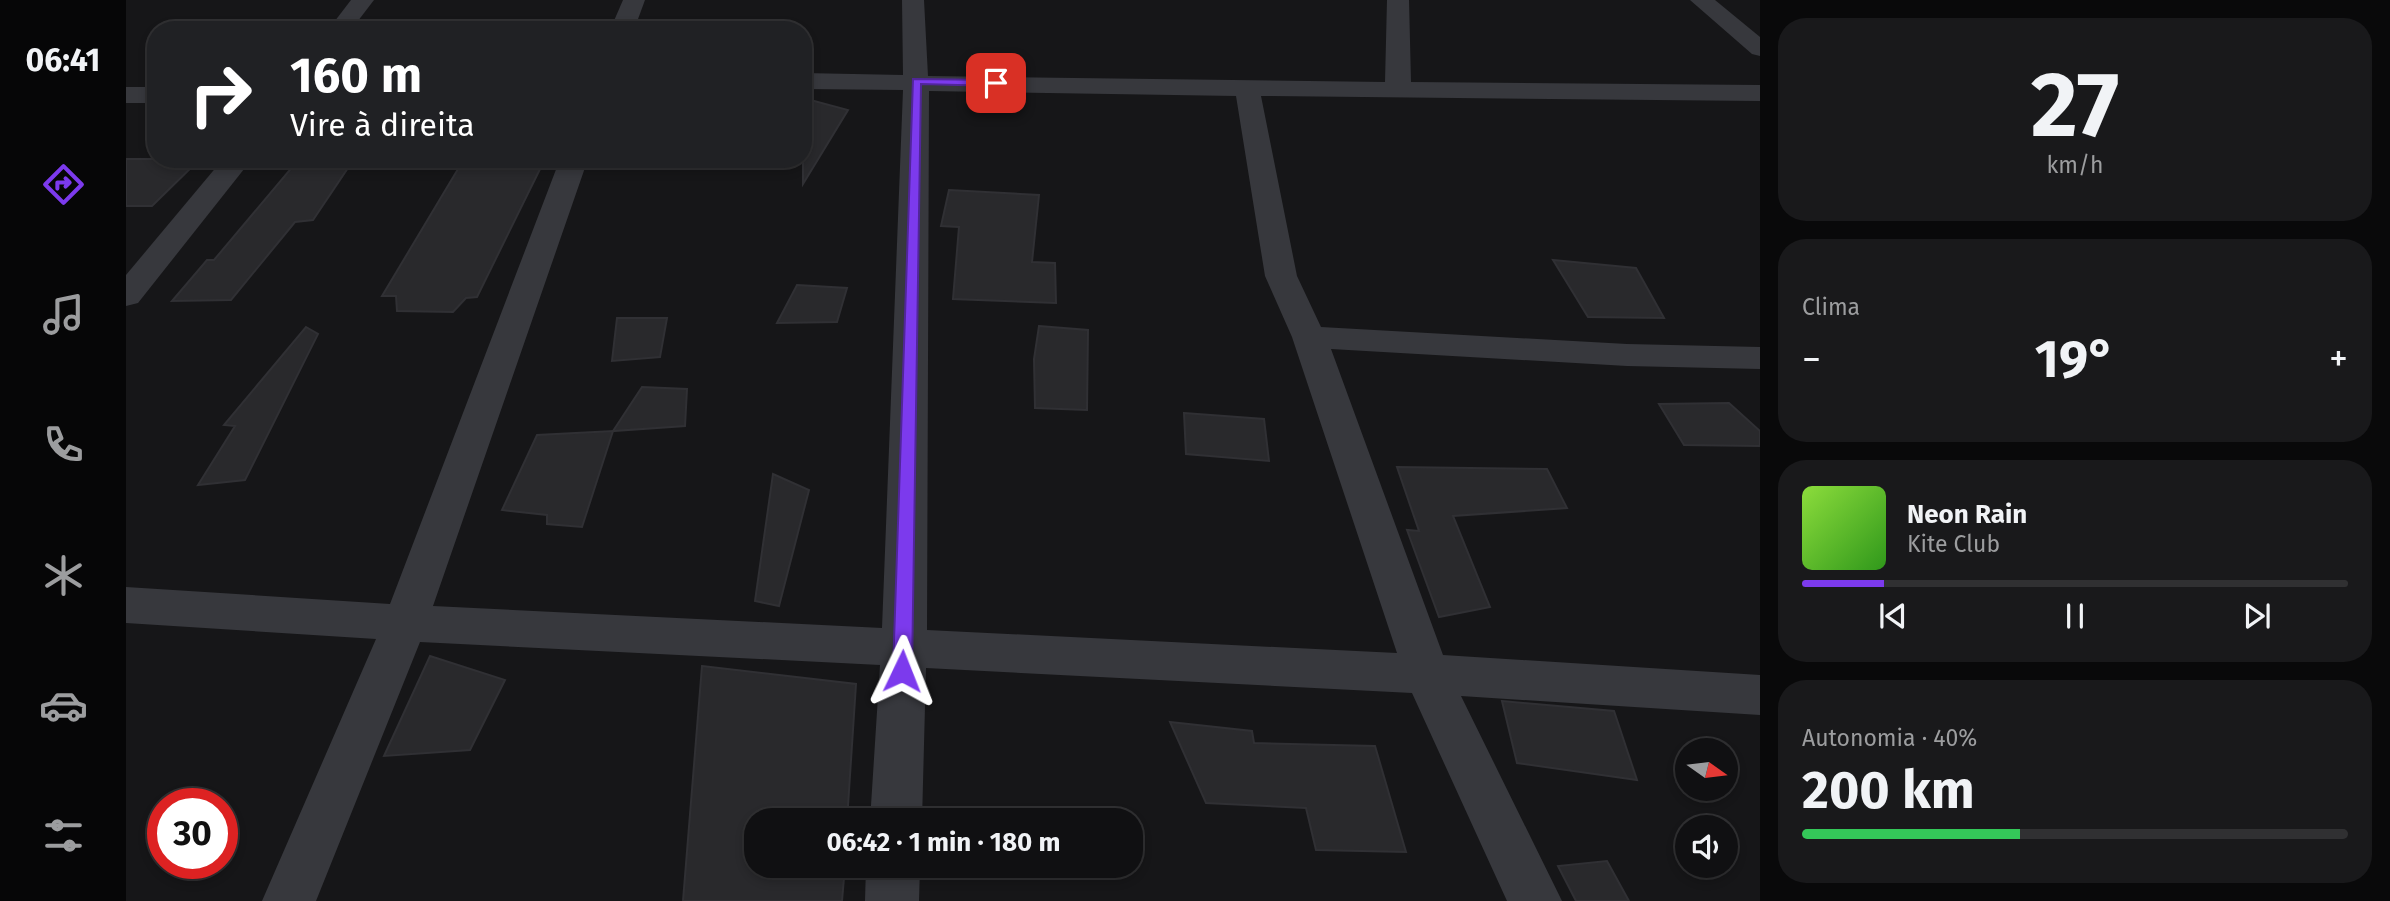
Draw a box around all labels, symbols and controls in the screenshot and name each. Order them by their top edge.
text: 06:41 [26,41,100,79]
text: 160 m [290,46,422,105]
icon: right [175,49,266,140]
text: 27 [2031,51,2119,160]
pin [966,53,1026,113]
icon: arrive [977,64,1015,102]
text: Vire à direita [290,106,475,144]
text: km/h [2047,151,2103,179]
icon: directions [39,160,88,209]
icon: music [39,290,88,339]
text: Clima [1802,293,1860,321]
text: 19° [2035,328,2115,391]
text: − [1802,336,1821,382]
text: + [2329,336,2348,382]
icon: phone [39,420,88,469]
text: Neon Rain [1907,499,2027,530]
text: Kite Club [1907,530,2000,558]
icon: climate [39,551,88,600]
icon: previous [1874,597,1912,635]
icon: pause [2056,597,2094,635]
icon: next [2238,597,2276,635]
position arrow [865,634,939,708]
icon: car [39,681,88,730]
text: Autonomia · 40% [1802,724,1977,752]
north arrow [1675,738,1738,802]
map controls [1675,738,1738,878]
text: 200 km [1802,759,1975,822]
speed limit sign: 30 [147,788,238,879]
icon: filters [39,811,88,860]
button: sound [1675,815,1738,878]
text: 06:42 · 1 min · 180 m [827,827,1060,858]

